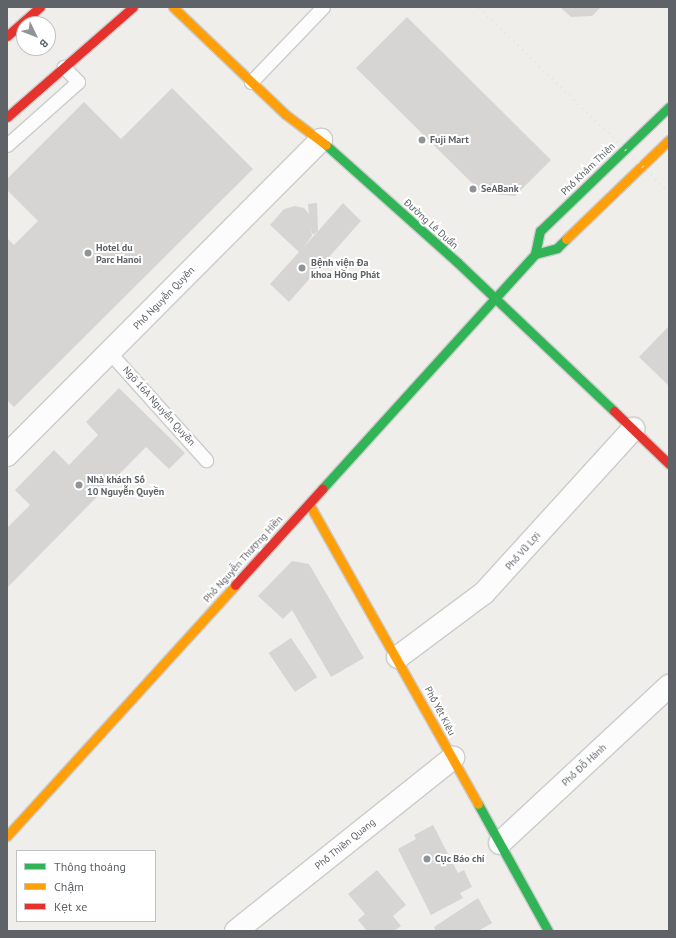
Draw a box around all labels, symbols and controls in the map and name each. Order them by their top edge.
north arrow [16,16,56,56]
text: B [37,36,51,51]
place label: Fuji Mart [430,134,469,146]
marker: Fuji Mart [417,135,427,145]
street label: Phố Khâm Thiên [558,140,618,198]
place label: SeABank [481,183,519,195]
marker: SeABank [468,184,478,194]
street label: Đường Lê Duẩn [401,197,461,251]
place label: Hotel du Parc Hanoi [96,241,142,264]
marker: Hotel du Parc Hanoi [83,248,93,258]
place label: Bệnh viện Đa khoa Hồng Phát [311,256,380,280]
marker: Bệnh viện Đa khoa Hồng Phát [296,262,308,274]
street label: Phố Nguyễn Quyền [131,264,197,332]
street label: Ngõ 16A Nguyễn Quyền [120,364,198,448]
place label: Nhà khách Số 10 Nguyễn Quyền [87,473,164,496]
marker: Nhà khách Số 10 Nguyễn Quyền [74,480,84,490]
street label: Phố Nguyễn Thượng Hiền [201,513,285,605]
street label: Phố Vũ Lợi [503,529,543,573]
street label: Phố Yết Kiêu [422,684,458,738]
street label: Phố Đỗ Hành [559,741,609,789]
street label: Phố Thiền Quang [312,816,378,872]
legend [16,850,156,922]
place label: Cục Báo chí [435,853,485,865]
marker: Cục Báo chí [422,854,432,864]
text: Thông thoáng [54,859,126,874]
text: Chậm [54,879,84,894]
text: Kẹt xe [54,899,87,914]

